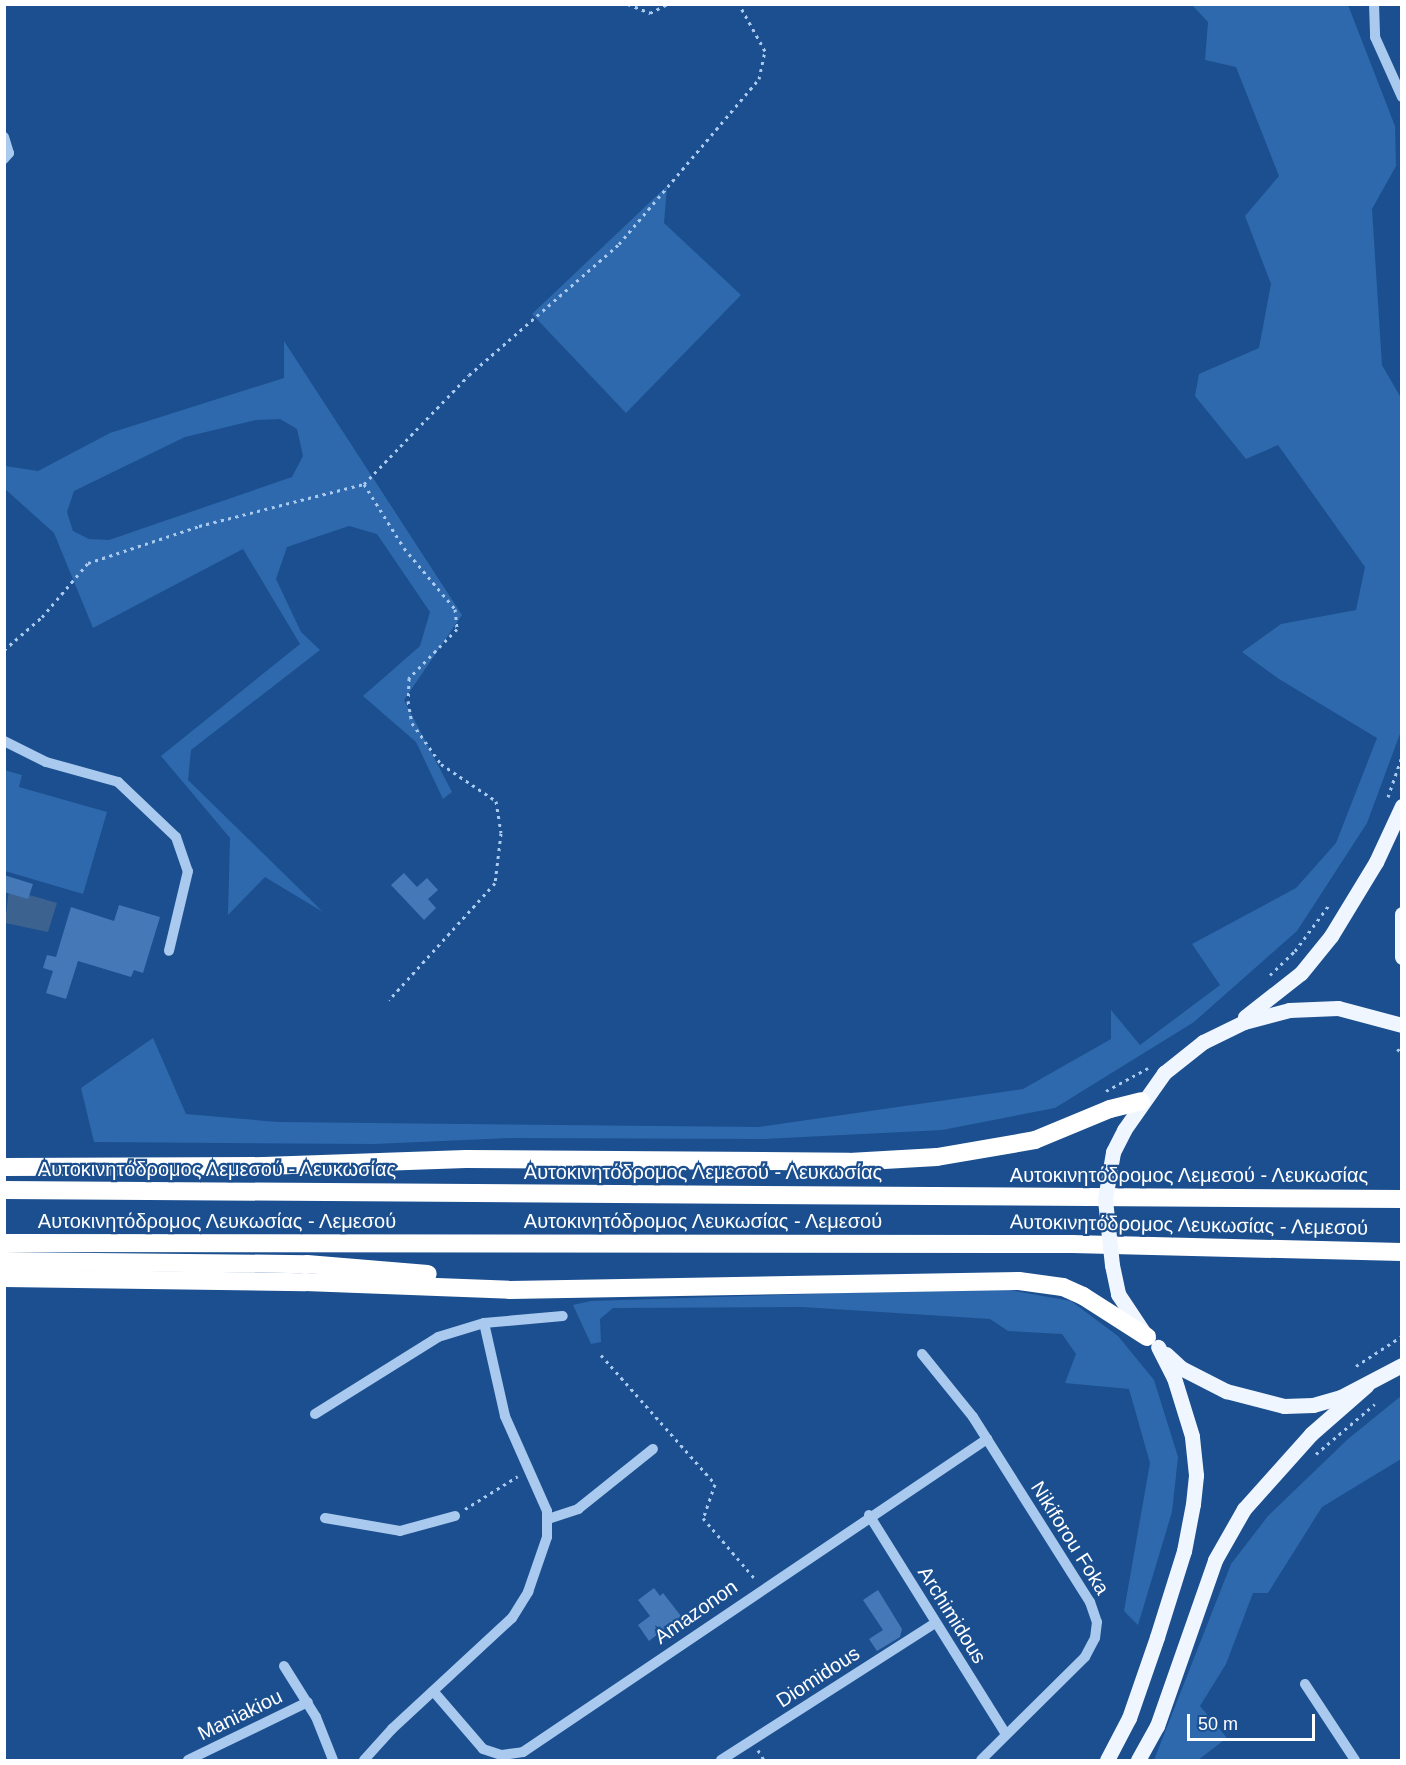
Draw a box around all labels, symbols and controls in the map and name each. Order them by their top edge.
street label: Αυτοκινητόδρομος Λεμεσού - Λευκωσίας [37,1157,397,1181]
street label: Αυτοκινητόδρομος Λεμεσού - Λευκωσίας [523,1160,883,1184]
street label: Αυτοκινητόδρομος Λεμεσού - Λευκωσίας [1009,1163,1369,1187]
street label: Αυτοκινητόδρομος Λευκωσίας - Λεμεσού [37,1209,397,1233]
street label: Αυτοκινητόδρομος Λευκωσίας - Λεμεσού [523,1209,883,1233]
street label: Αυτοκινητόδρομος Λευκωσίας - Λεμεσού [1009,1210,1369,1240]
street label: Nikiforou Foka [1026,1477,1114,1599]
street label: Archimidous [913,1562,991,1668]
street label: Amazonon [650,1575,742,1649]
street label: Diomidous [772,1641,864,1713]
street label: Maniakiou [194,1684,286,1746]
scale bar [1190,1702,1318,1740]
text: 50 m [1198,1714,1238,1734]

